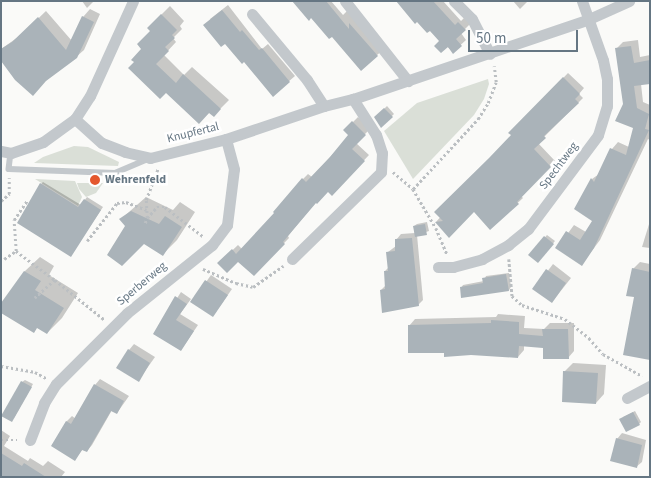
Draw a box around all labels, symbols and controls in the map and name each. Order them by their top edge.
scale bar [471,20,581,52]
text: 50 m [476,28,506,49]
street label: Knupfertal [166,120,220,146]
street label: Spechtweg [537,139,581,193]
place label: Wehrenfeld [105,173,166,187]
marker: Wehrenfeld [89,174,101,186]
street label: Sperberweg [114,259,170,309]

